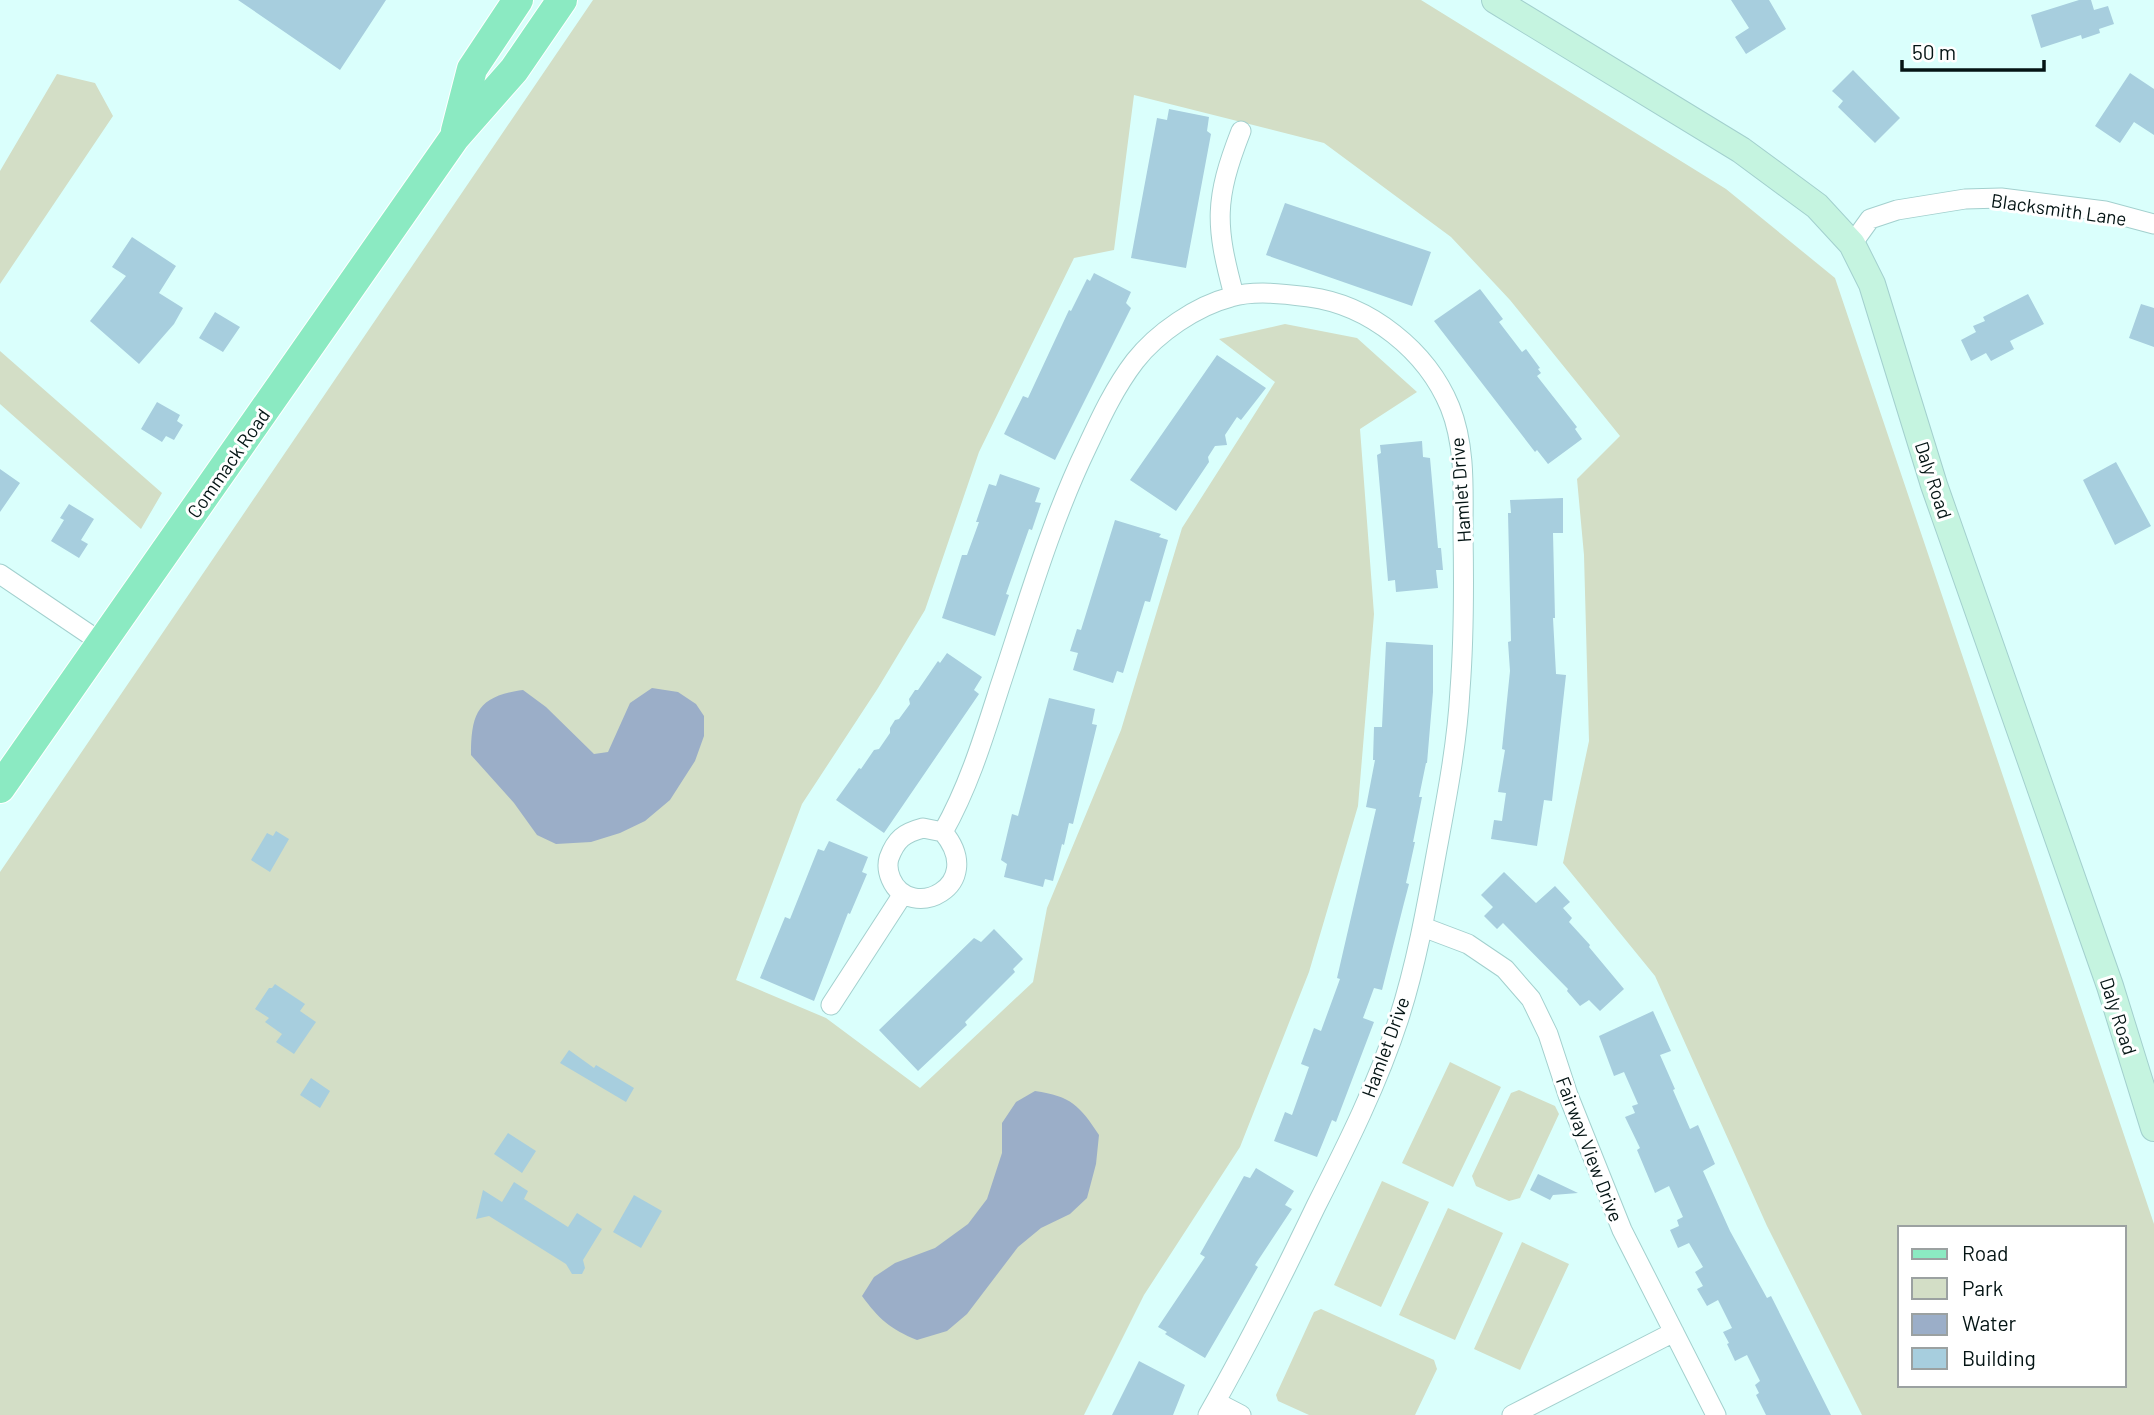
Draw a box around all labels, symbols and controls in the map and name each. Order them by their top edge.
scale bar [1902,28,2044,72]
text: 50 m [1912,39,1956,64]
street label: Blacksmith Lane [1990,188,2128,230]
street label: Commack Road [182,404,274,522]
street label: Hamlet Drive [1445,437,1475,543]
street label: Daly Road [1911,438,1957,522]
street label: Daly Road [2096,974,2142,1058]
street label: Hamlet Drive [1356,994,1414,1100]
street label: Fairway View Drive [1552,1073,1628,1225]
legend [1898,1226,2126,1387]
text: Road [1962,1240,2008,1265]
text: Park [1962,1275,2003,1300]
text: Water [1962,1310,2017,1335]
text: Building [1962,1345,2036,1370]

